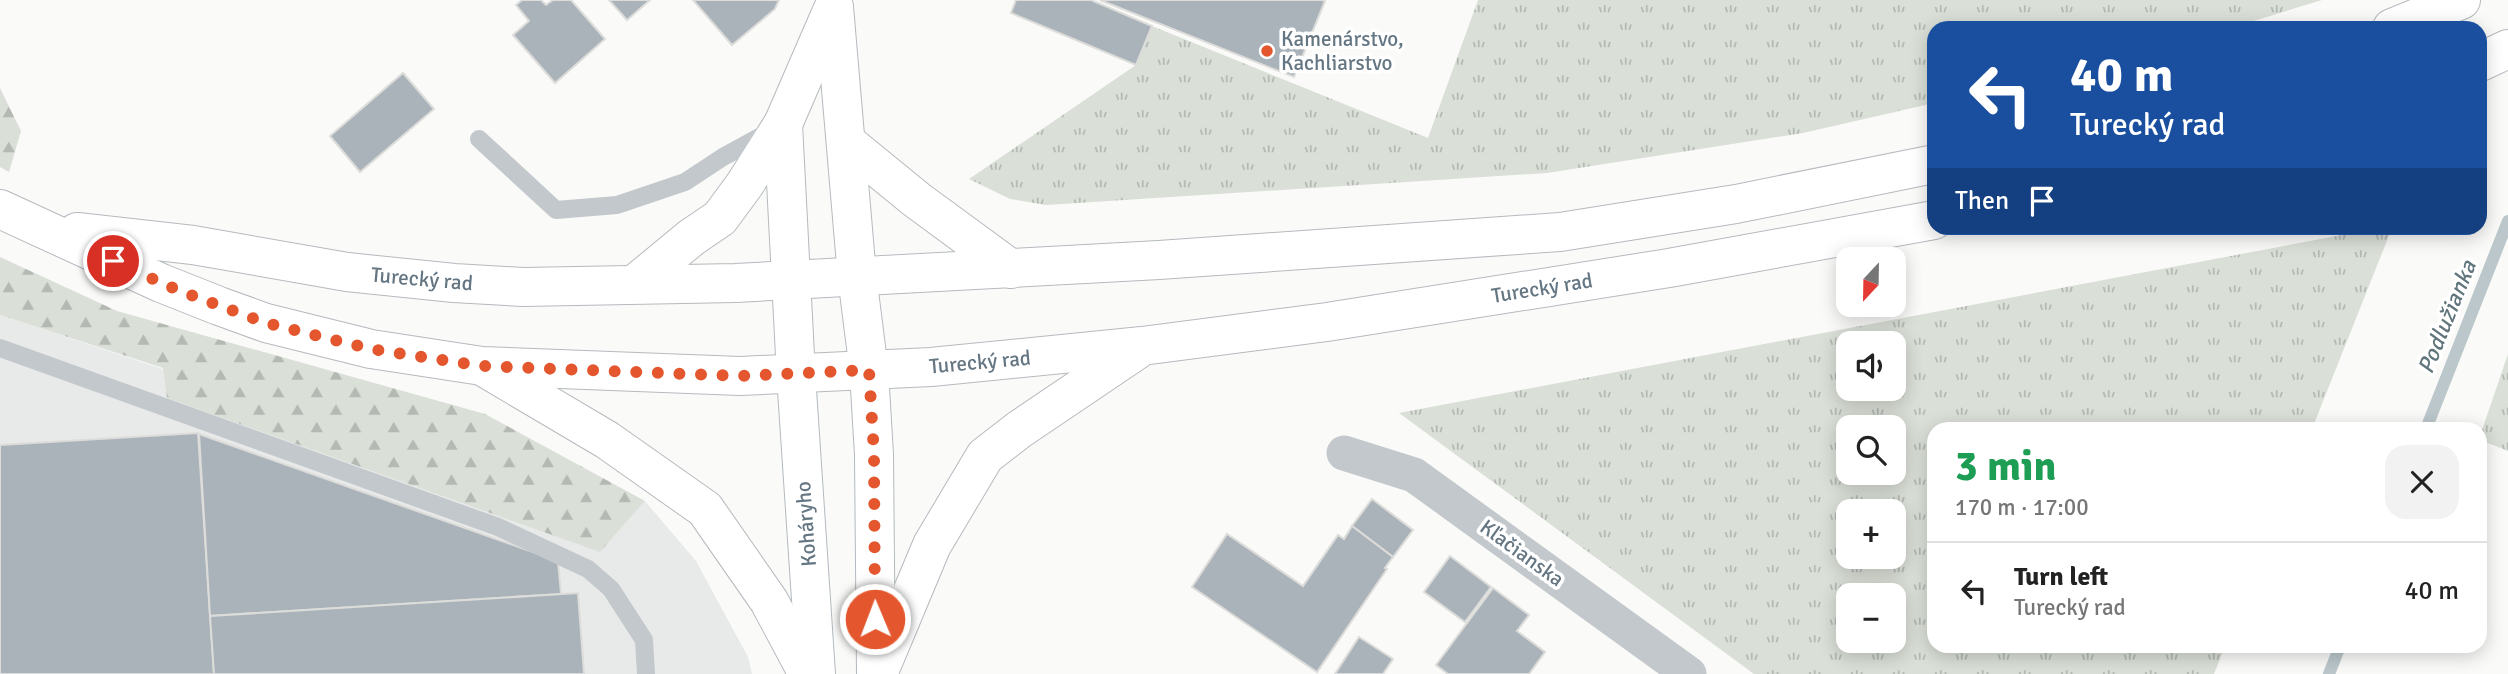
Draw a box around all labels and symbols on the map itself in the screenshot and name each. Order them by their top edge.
place label: Kamenárstvo, Kachliarstvo [1281,26,1404,76]
marker: Kamenárstvo, Kachliarstvo [1259,43,1275,59]
pin [83,231,143,291]
north arrow [1836,247,1906,317]
water label: Podlužianka [2411,255,2483,378]
street label: Turecký rad [370,262,474,296]
street label: Turecký rad [1490,267,1594,309]
street label: Turecký rad [928,345,1032,379]
street label: Koháryho [790,480,822,568]
street label: Kľačianska [1475,514,1569,592]
position arrow [838,582,912,656]

